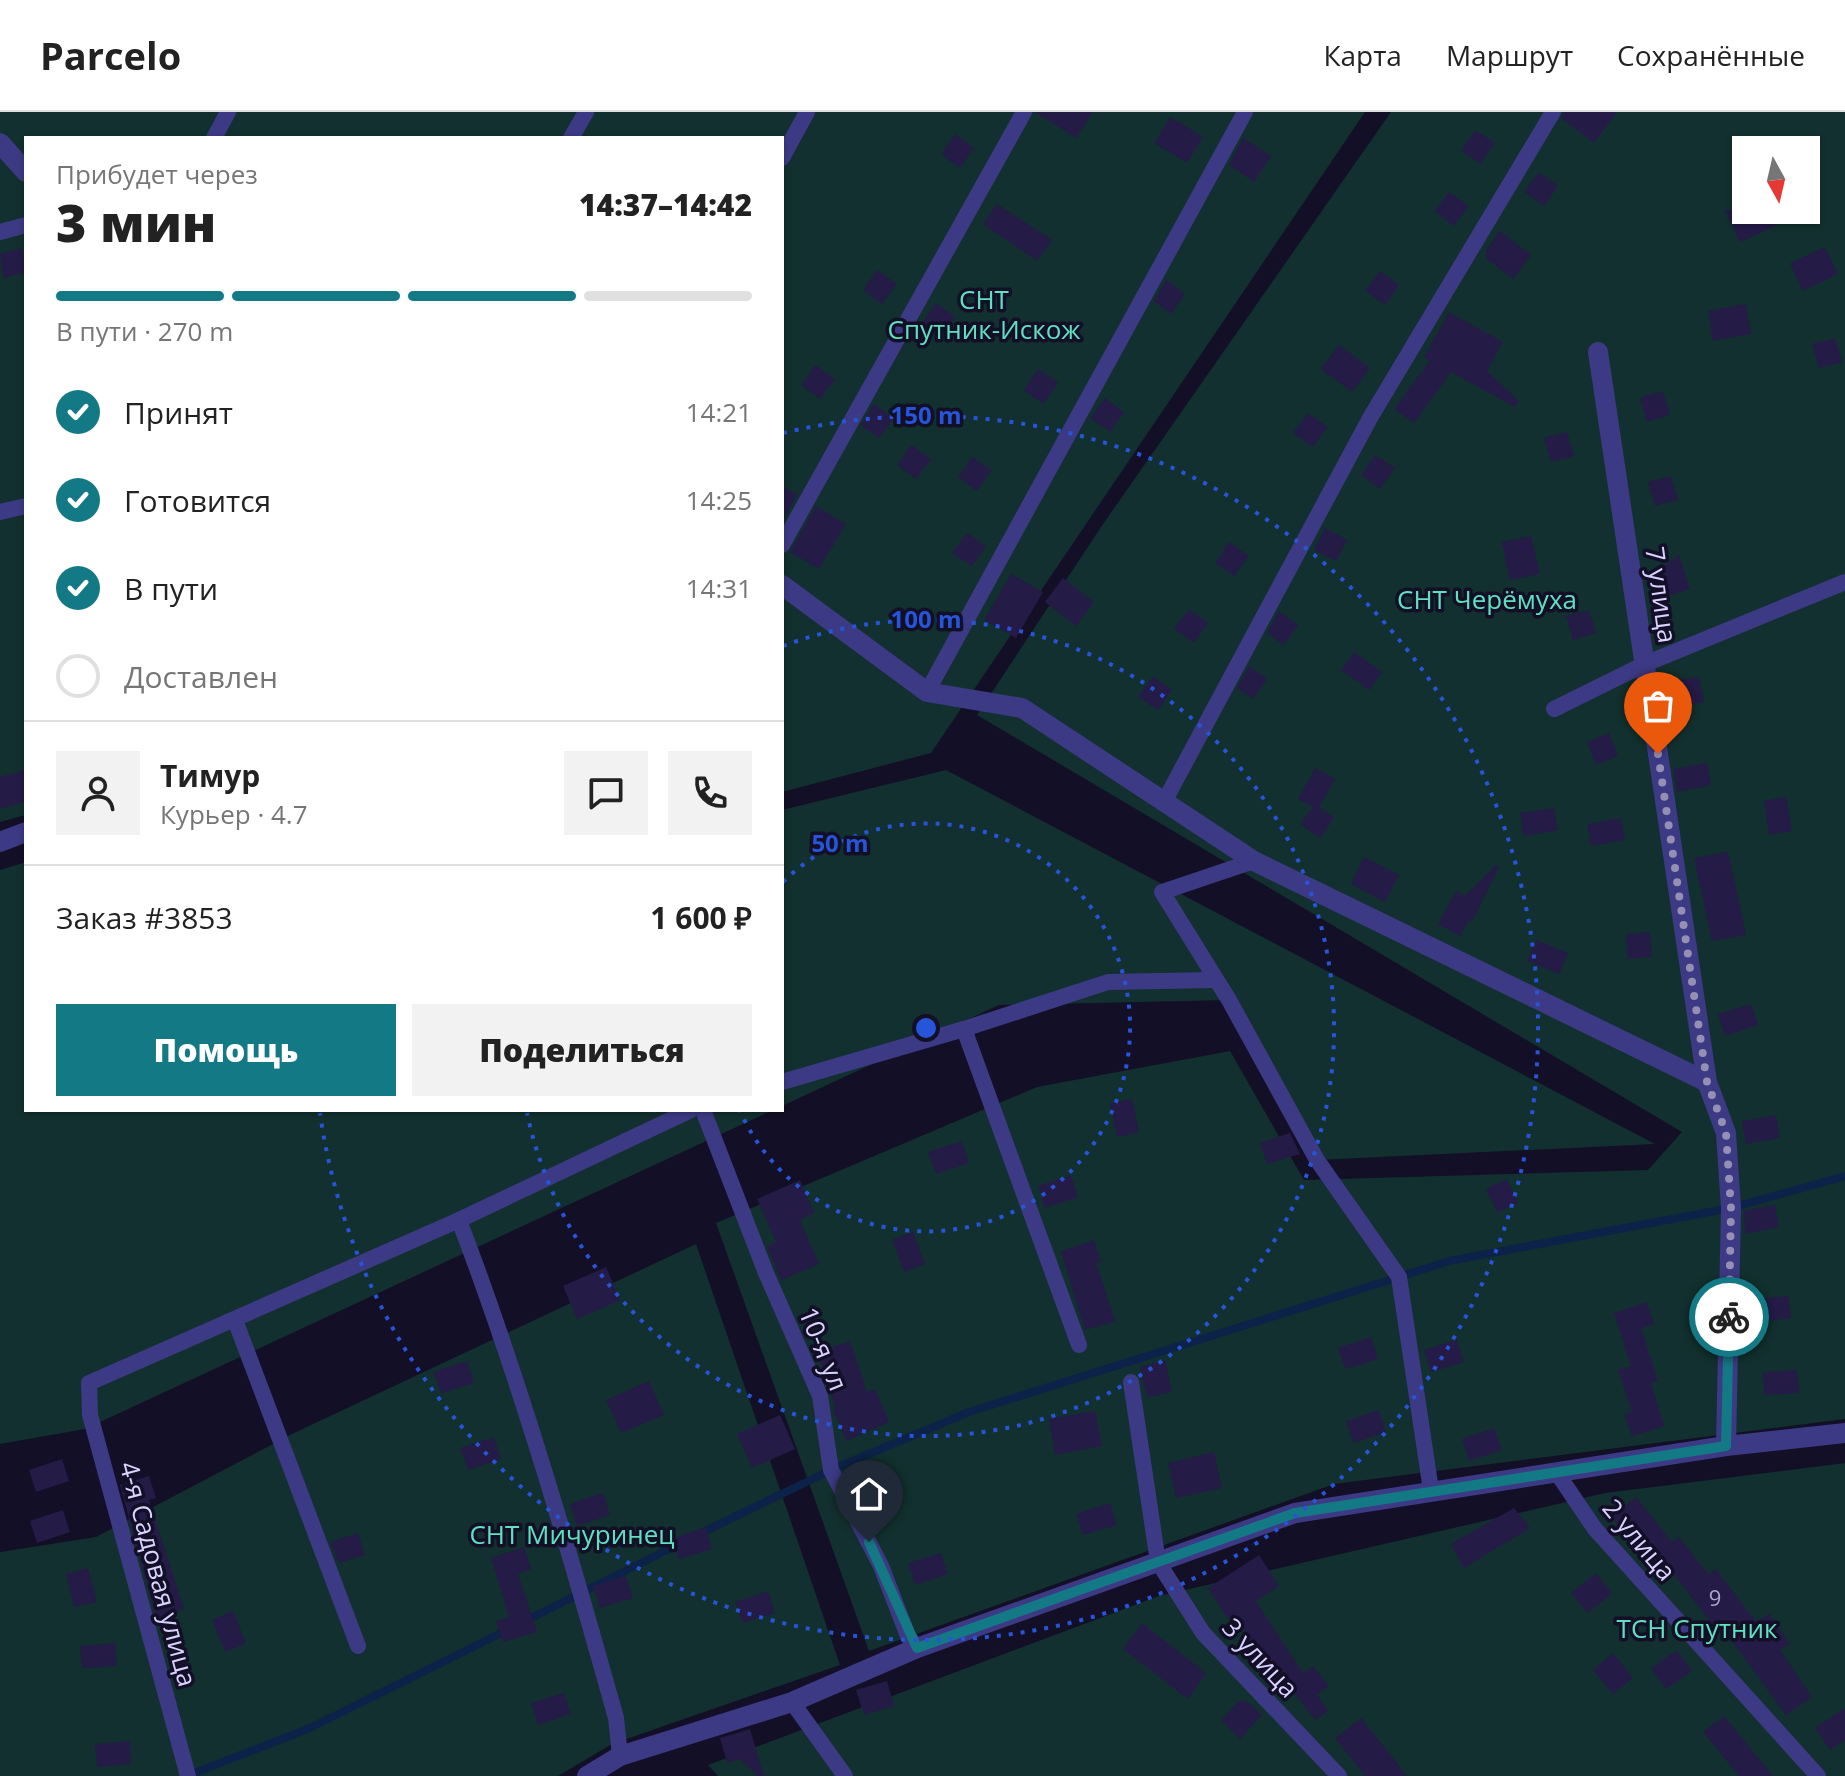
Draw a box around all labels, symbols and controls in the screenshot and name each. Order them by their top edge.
text: Parcelo [40,29,181,81]
text: Карта [1323,36,1402,74]
text: Маршрут [1446,36,1573,74]
text: Сохранённые [1617,36,1805,74]
north arrow [1732,136,1820,224]
map controls [1732,136,1820,224]
text: Прибудет через [56,156,258,192]
text: 14:37–14:42 [579,184,752,225]
text: 3 мин [56,186,216,257]
park label: СНТ Спутник-Искож [888,281,1081,347]
text: В пути · 270 m [56,313,233,349]
icon: check [56,390,100,434]
text: Принят [124,392,233,433]
text: 14:21 [686,394,752,430]
text: 150 m [891,398,961,431]
icon: check [56,478,100,522]
text: Готовится [124,480,271,521]
text: 14:25 [686,482,752,518]
street label: 7 улица [1637,544,1687,645]
icon: check [56,566,100,610]
text: В пути [124,568,218,609]
text: 14:31 [686,570,752,606]
park label: СНТ Черёмуха [1397,581,1577,617]
text: 100 m [891,602,961,635]
text: Доставлен [124,656,278,697]
pin [1624,672,1692,754]
icon: bag [1636,684,1680,728]
button: person [56,751,140,835]
button: chat [564,751,648,835]
button: phone [668,751,752,835]
text: Тимур [160,755,260,796]
text: Курьер · 4.7 [160,796,308,832]
text: 50 m [811,826,869,859]
text: Заказ #3853 [56,897,233,938]
text: 1 600 ₽ [650,897,752,938]
button: Помощь [56,1004,396,1096]
button: Поделиться [412,1004,752,1096]
centre of rings [912,1014,940,1042]
courier [1689,1277,1769,1357]
icon: bike [1707,1295,1751,1339]
street label: 10-я ул [791,1301,857,1396]
street label: 4-я Садовая улица [112,1457,206,1690]
pin [835,1460,903,1542]
icon: home [847,1472,891,1516]
street label: 2 улица [1595,1491,1685,1588]
park label: СНТ Мичуринец [469,1516,675,1552]
house number: 9 [1709,1582,1721,1612]
street label: 3 улица [1215,1610,1307,1705]
park label: ТСН Спутник [1617,1610,1778,1646]

